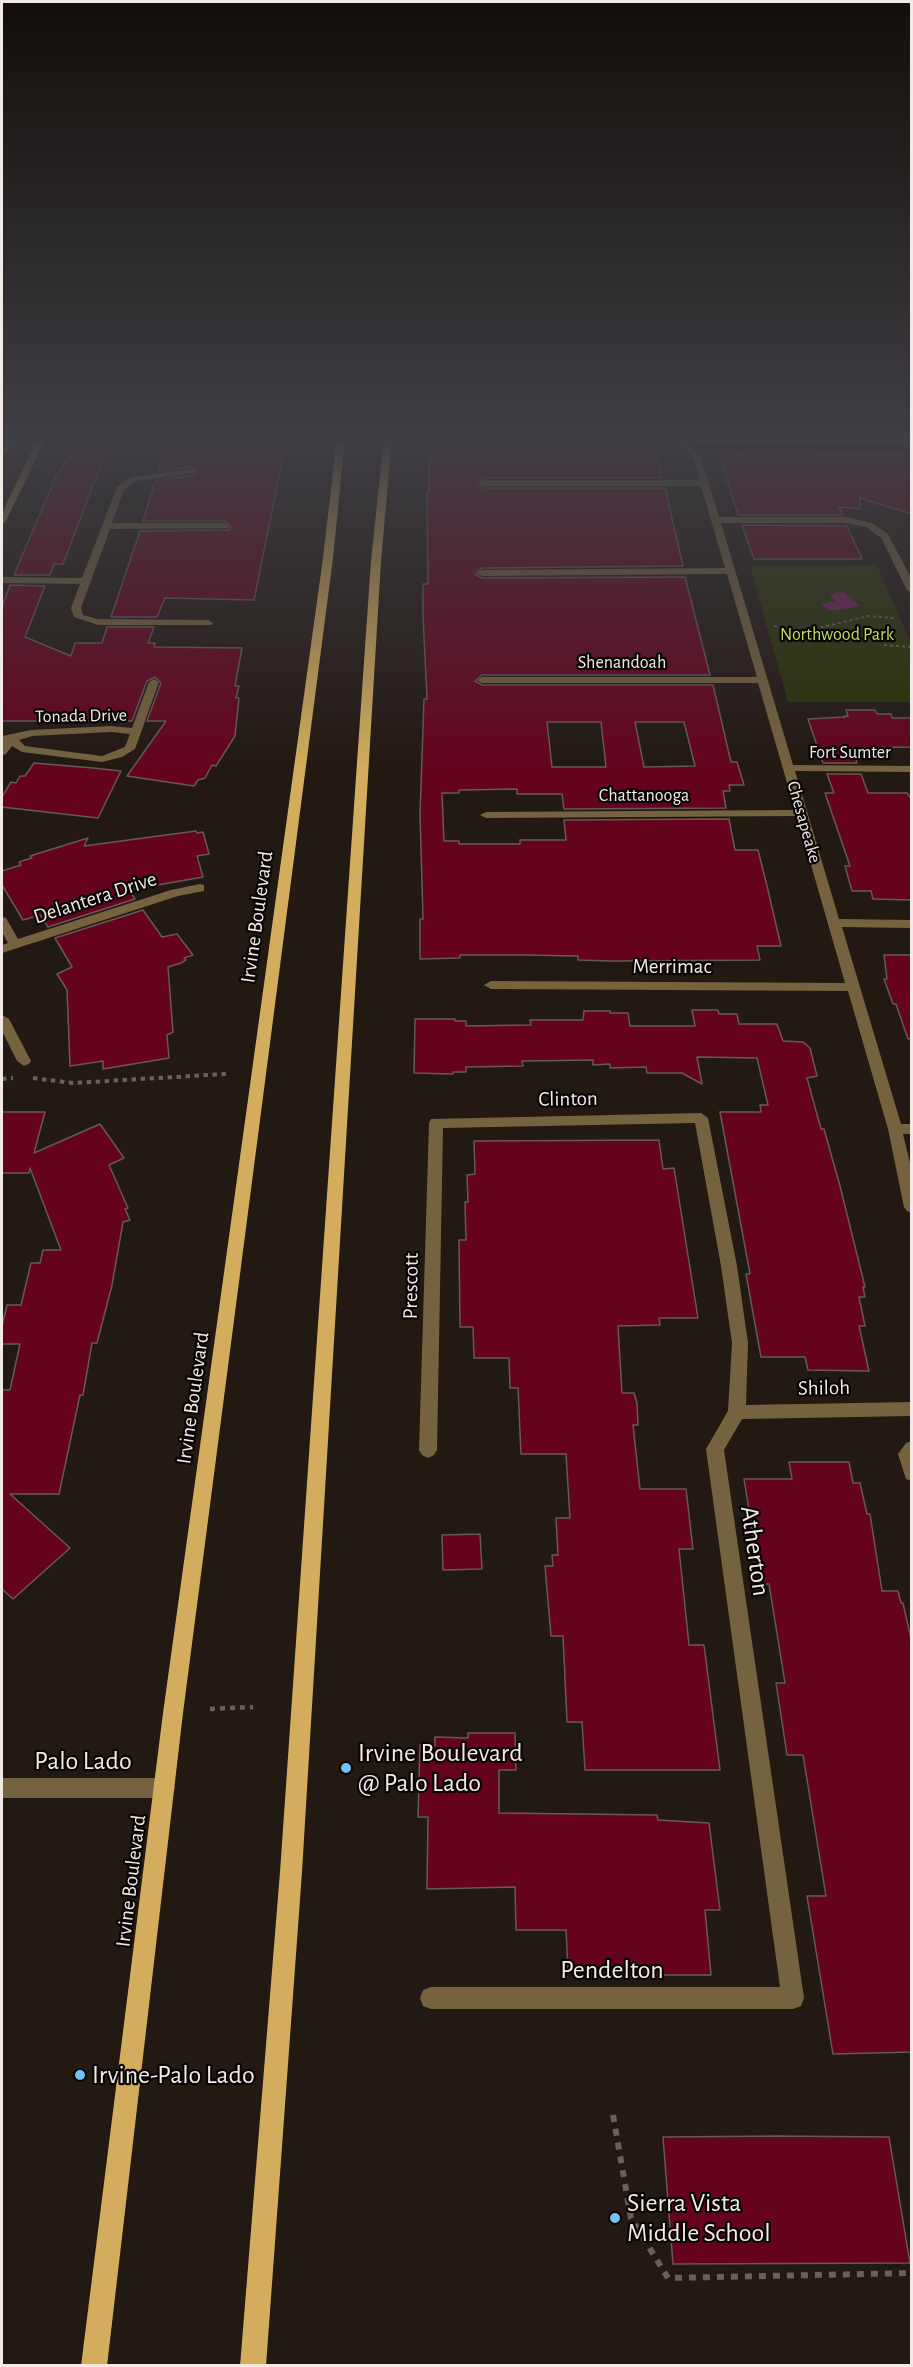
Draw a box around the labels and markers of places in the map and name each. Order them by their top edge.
place label: Irvine Boulevard @ Palo Lado [358,1737,523,1798]
marker: Irvine Boulevard @ Palo Lado [339,1761,353,1775]
place label: Irvine-Palo Lado [92,2059,255,2091]
marker: Irvine-Palo Lado [73,2068,87,2082]
place label: Sierra Vista Middle School [627,2187,771,2248]
marker: Sierra Vista Middle School [608,2211,622,2225]

